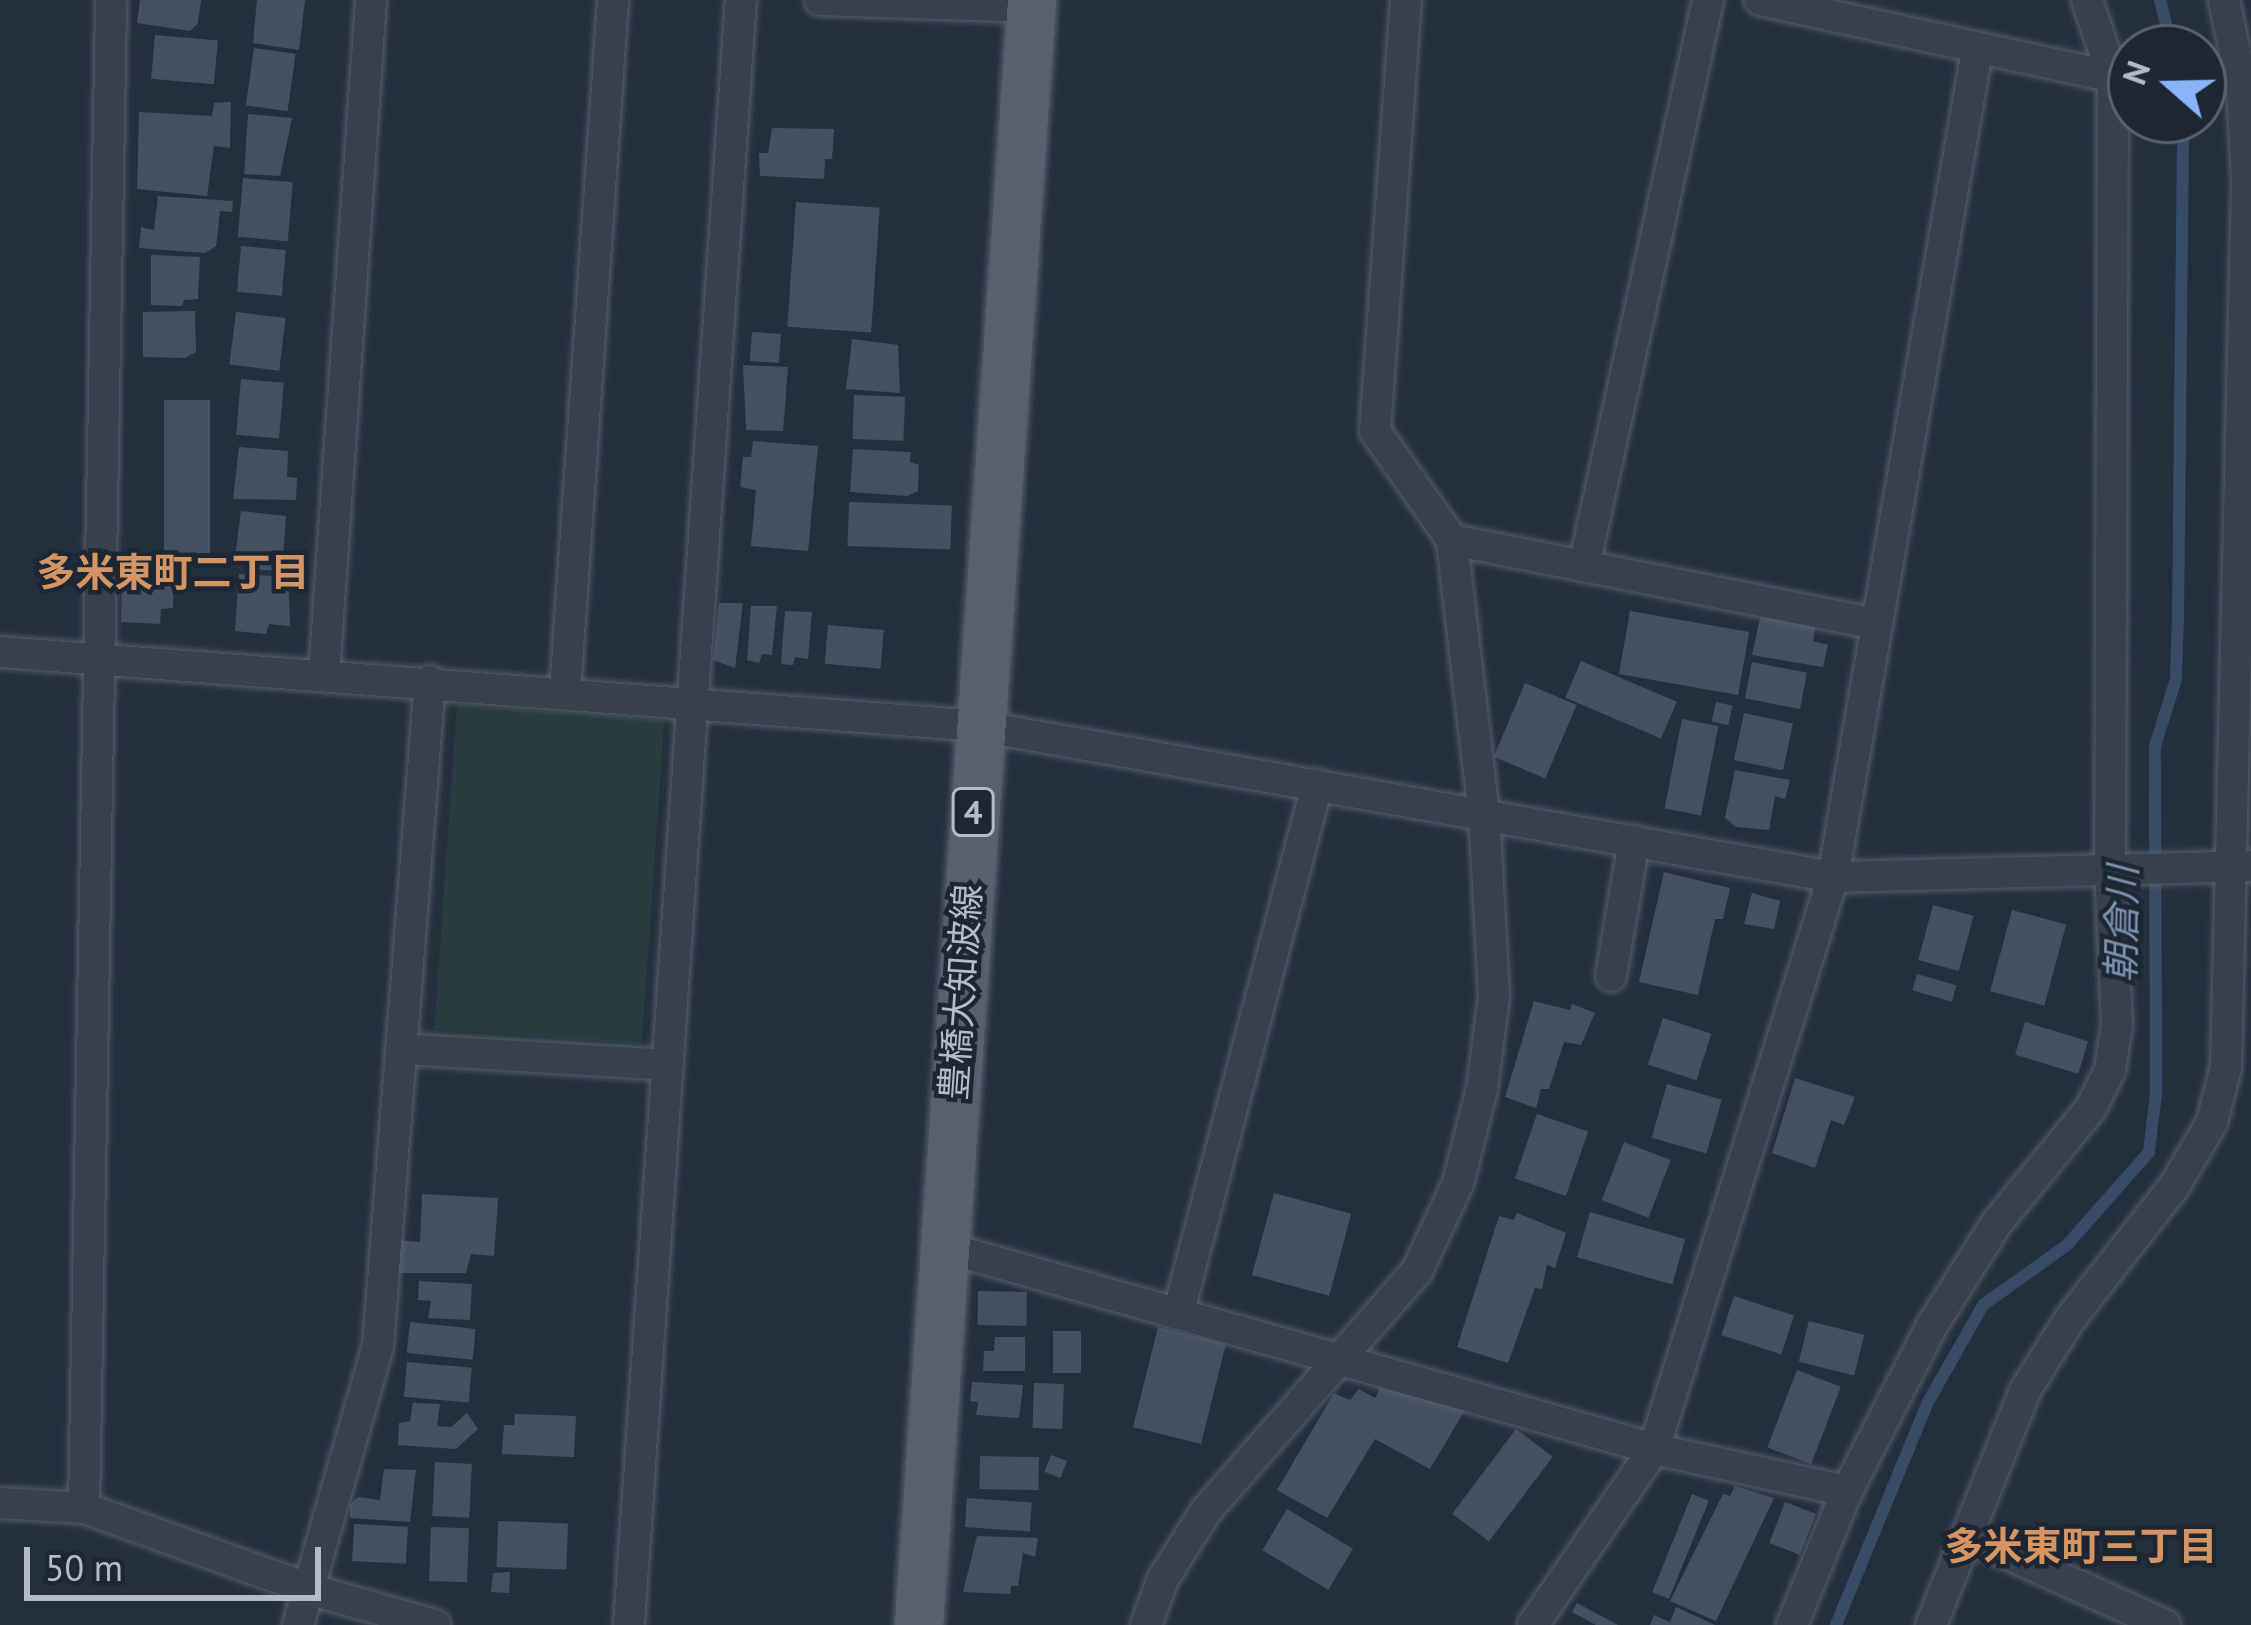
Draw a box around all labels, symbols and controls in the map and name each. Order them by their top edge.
north arrow [2107,24,2227,144]
text: N [2112,55,2159,90]
district label: 多米東町二丁目 [37,549,309,595]
road number: 4 [949,785,997,839]
water label: 朝倉川 [2098,865,2146,983]
street label: 豊橋大知波線 [931,883,989,1101]
scale bar [30,1523,327,1597]
district label: 多米東町三丁目 [1945,1523,2217,1569]
text: 50 m [45,1544,123,1591]

